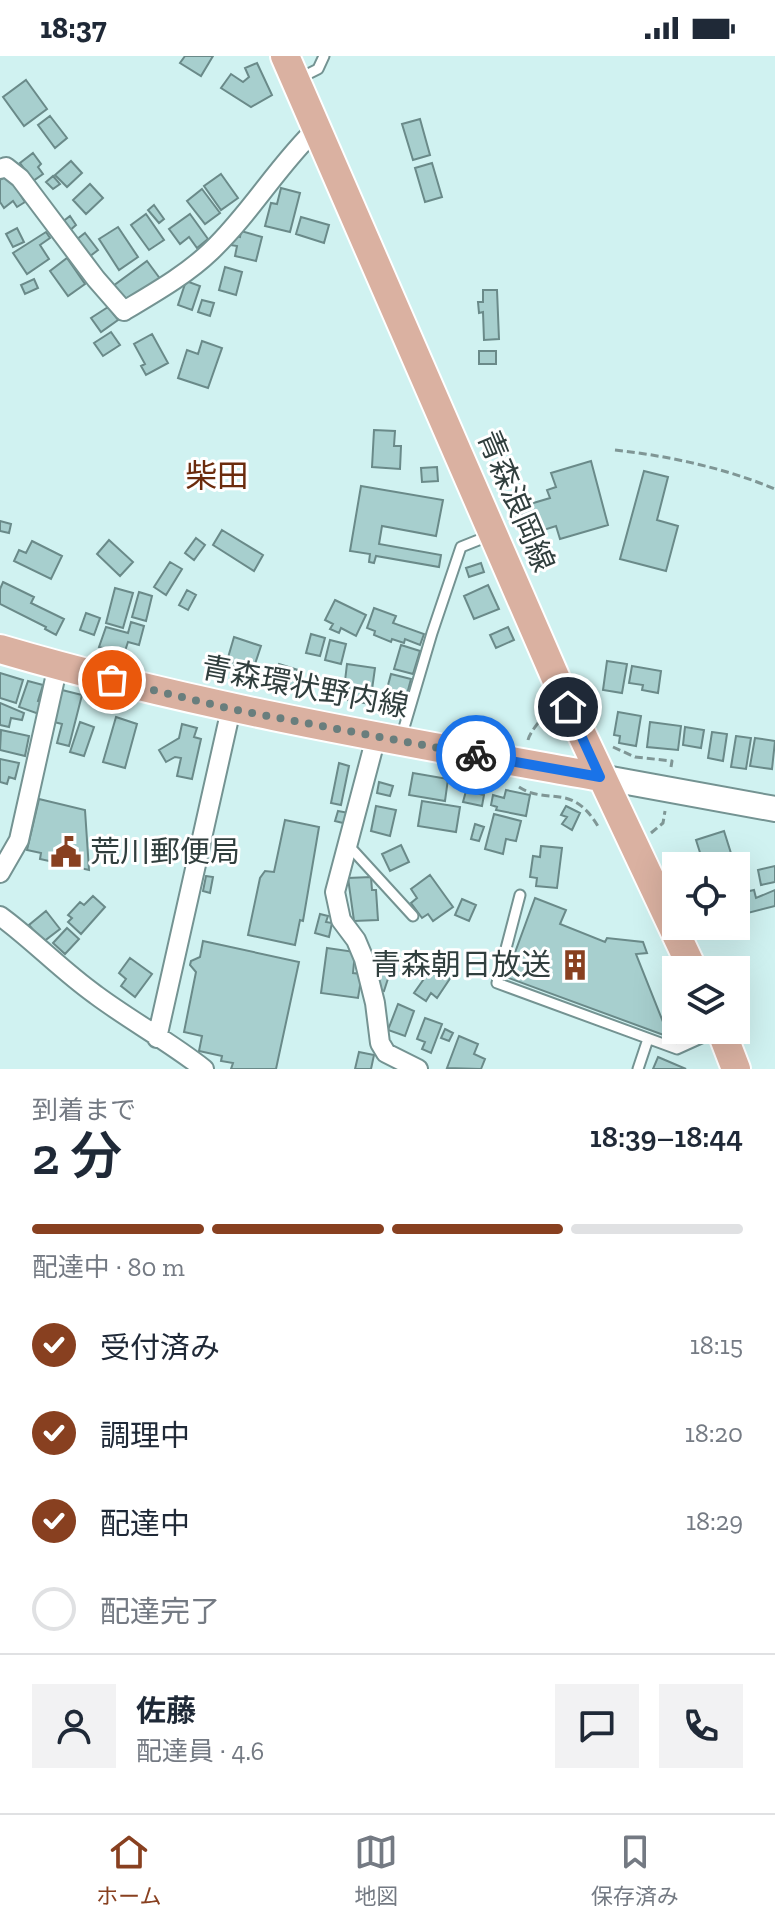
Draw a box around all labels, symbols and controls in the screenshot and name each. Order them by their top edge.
text: 18:37 [40,10,107,46]
street label: 青森浪岡線 [470,425,562,577]
district label: 柴田 [185,457,249,495]
pin [78,646,146,714]
street label: 青森環状野内線 [198,649,412,725]
icon: bag [90,658,134,702]
pin [534,673,602,741]
icon: home [546,685,590,729]
courier [436,715,516,795]
icon: bike [454,733,498,777]
place label: 荒川郵便局 [90,834,240,870]
public building icon: 荒川郵便局 [49,835,83,869]
map controls [662,852,750,1044]
button: locate [662,852,750,940]
place label: 青森朝日放送 [371,947,551,983]
building icon: 青森朝日放送 [558,948,592,982]
button: layers [662,956,750,1044]
text: 到着まで [32,1094,136,1126]
text: 18:39–18:44 [590,1119,743,1155]
text: 2 分 [32,1125,122,1187]
text: 配達中 · 80 m [32,1251,185,1283]
icon: check [32,1323,76,1367]
text: 18:15 [690,1329,743,1361]
text: 受付済み [100,1330,220,1366]
icon: check [32,1411,76,1455]
text: 18:20 [685,1417,743,1449]
text: 調理中 [100,1418,190,1454]
icon: check [32,1499,76,1543]
text: 18:29 [686,1505,743,1537]
text: 配達中 [100,1506,190,1542]
text: 配達完了 [100,1594,220,1630]
button: person [32,1684,116,1768]
button: chat [555,1684,639,1768]
button: phone [659,1684,743,1768]
text: 佐藤 [136,1693,196,1729]
text: 配達員 · 4.6 [136,1735,264,1767]
tab: ホーム [96,1830,162,1910]
tab: 地図 [354,1830,398,1910]
tab: 保存済み [591,1830,679,1910]

